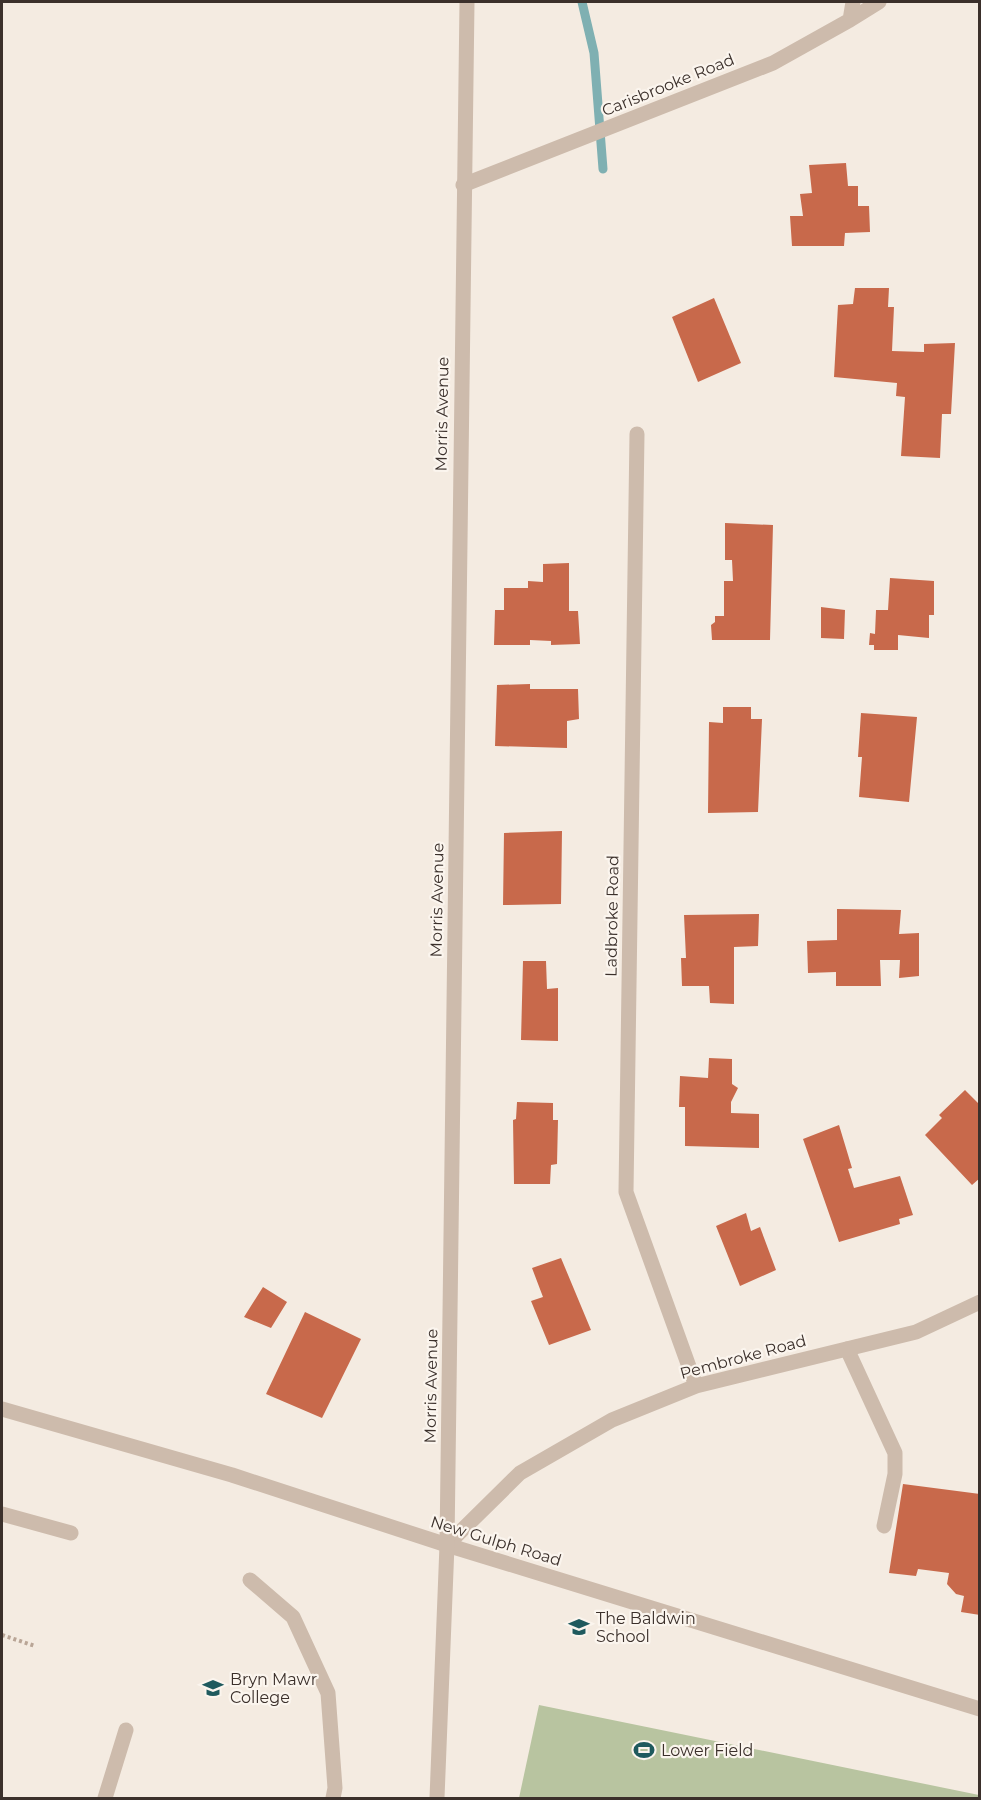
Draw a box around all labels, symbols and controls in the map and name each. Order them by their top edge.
street label: Carisbrooke Road [599,50,737,120]
street label: Morris Avenue [432,357,452,471]
street label: Morris Avenue [427,843,447,957]
street label: Ladbroke Road [601,855,623,977]
street label: Morris Avenue [421,1329,441,1443]
street label: Pembroke Road [678,1331,808,1383]
street label: New Gulph Road [428,1512,564,1570]
place label: The Baldwin School [596,1609,696,1646]
school or university icon: The Baldwin School [567,1615,591,1639]
place label: Bryn Mawr College [230,1670,317,1707]
school or university icon: Bryn Mawr College [201,1676,225,1700]
sports icon: Lower Field [632,1738,656,1762]
place label: Lower Field [661,1741,753,1760]

